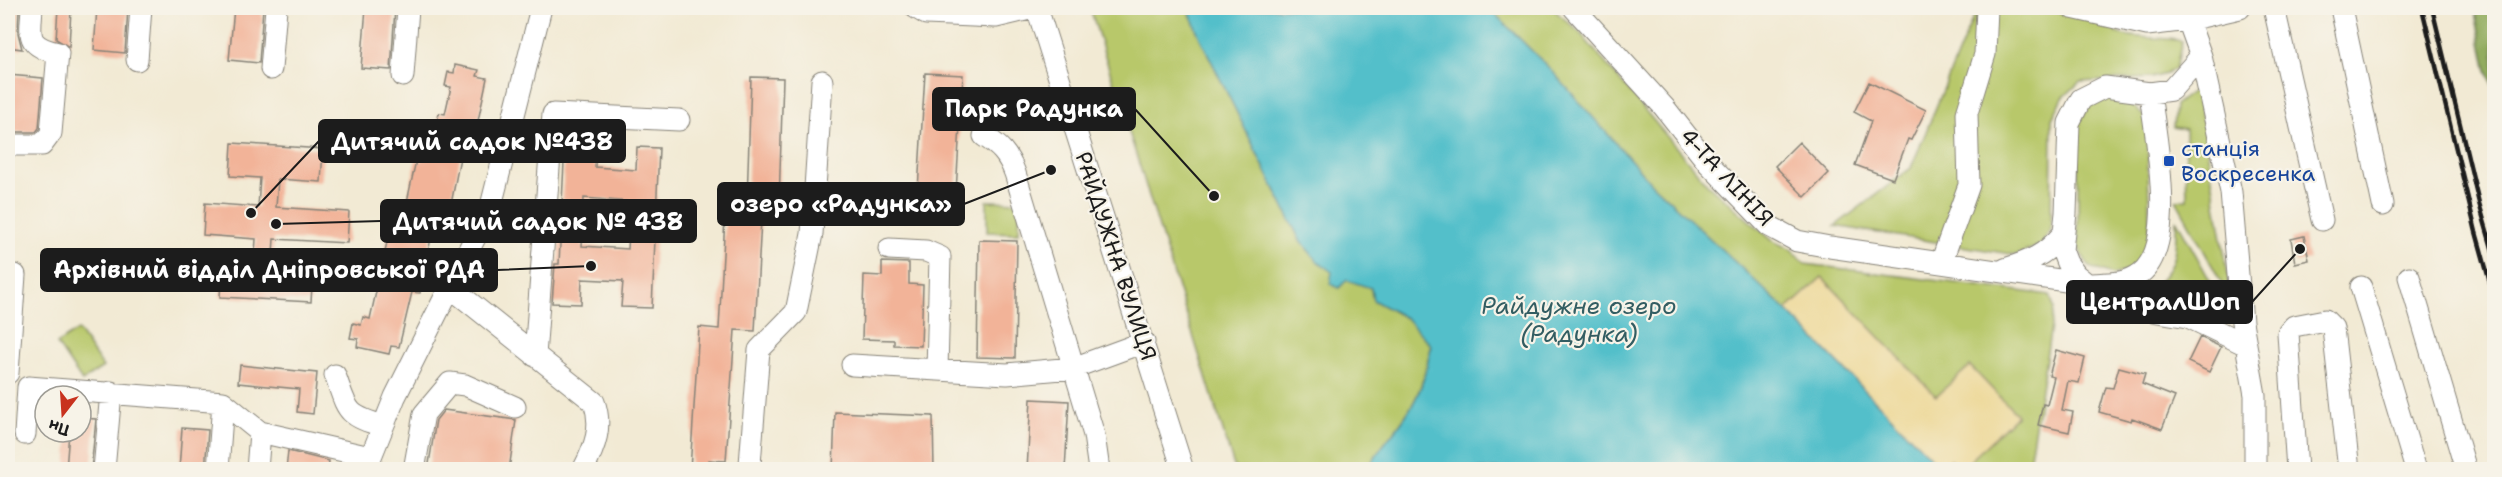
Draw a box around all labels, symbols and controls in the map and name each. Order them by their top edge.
callout: Парк Радунка [933,88,1135,130]
text: Парк Радунка [945,93,1124,125]
callout: Дитячий садок №438 [319,120,625,162]
street label: 4-ТА ЛІНІЯ [1674,122,1780,232]
text: Дитячий садок №438 [331,126,613,158]
place label: станція Воскресенка [2181,134,2316,188]
street label: РАЙДУЖНА ВУЛИЦЯ [1069,148,1163,364]
marker: станція Воскресенка [2162,154,2176,168]
callout: озеро «Радунка» [718,183,964,225]
text: озеро «Радунка» [730,188,952,220]
callout: Дитячий садок № 438 [381,200,696,242]
text: Дитячий садок № 438 [393,206,683,238]
callout: Архівний відділ Дніпровської РДА [41,249,497,291]
text: Архівний відділ Дніпровської РДА [53,254,485,286]
callout: ЦентралШоп [2067,281,2252,323]
text: ЦентралШоп [2080,286,2240,318]
water label: Райдужне озеро (Радунка) [1481,290,1677,350]
north arrow [33,384,93,444]
text: Пн [46,415,72,441]

